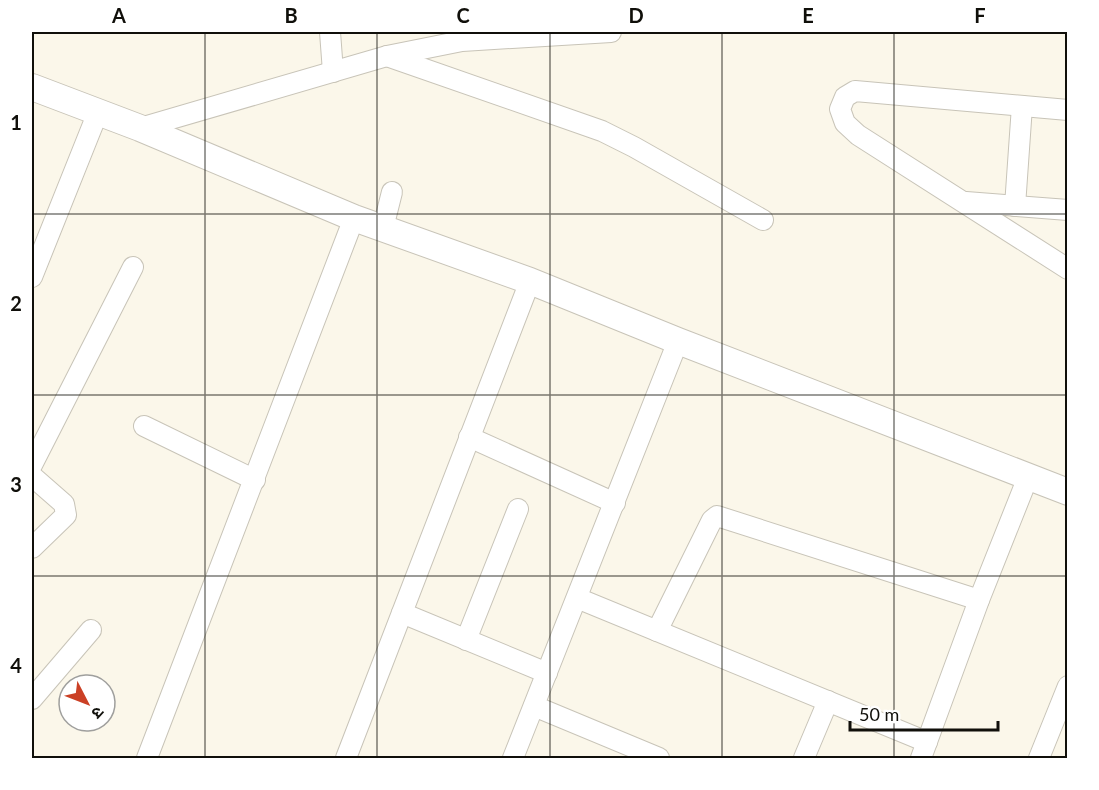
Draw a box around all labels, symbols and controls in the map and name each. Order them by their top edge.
text: A [111,3,126,27]
text: B [284,3,298,27]
text: C [456,3,470,27]
text: D [628,3,644,27]
text: E [802,3,814,27]
text: F [974,3,986,27]
text: 1 [10,110,22,134]
text: 2 [10,291,22,315]
text: 3 [10,472,22,496]
text: 4 [10,653,22,677]
north arrow [57,673,117,733]
scale bar [850,694,998,732]
text: 50 m [859,703,899,725]
text: उ [88,704,109,724]

